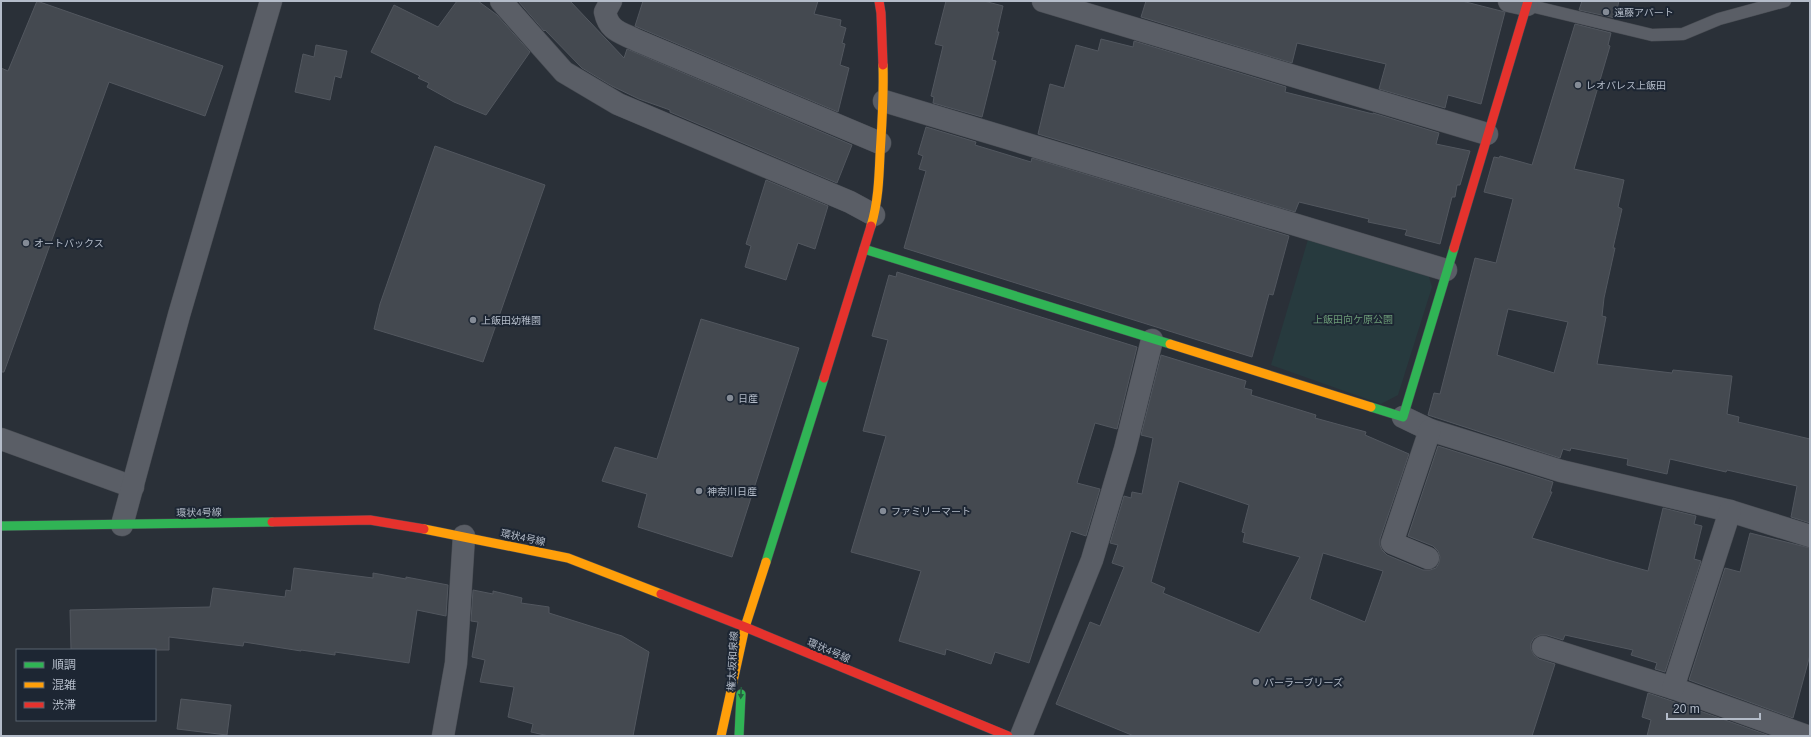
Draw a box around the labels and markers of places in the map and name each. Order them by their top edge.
marker: 遠藤アパート [1601,7,1611,17]
place label: 遠藤アパート [1614,7,1674,18]
marker: レオパレス上飯田 [1573,80,1583,90]
place label: レオパレス上飯田 [1586,80,1666,91]
marker: オートバックス [21,238,31,248]
place label: オートバックス [34,238,104,249]
marker: 上飯田幼稚園 [468,315,478,325]
place label: 上飯田幼稚園 [481,315,541,326]
marker: 日産 [725,393,735,403]
place label: 日産 [738,393,758,404]
marker: 神奈川日産 [694,486,704,496]
place label: 神奈川日産 [707,486,757,497]
marker: ファミリーマート [878,506,888,516]
place label: ファミリーマート [891,506,971,517]
marker: パーラーブリーズ [1251,677,1261,687]
place label: パーラーブリーズ [1264,677,1343,688]

